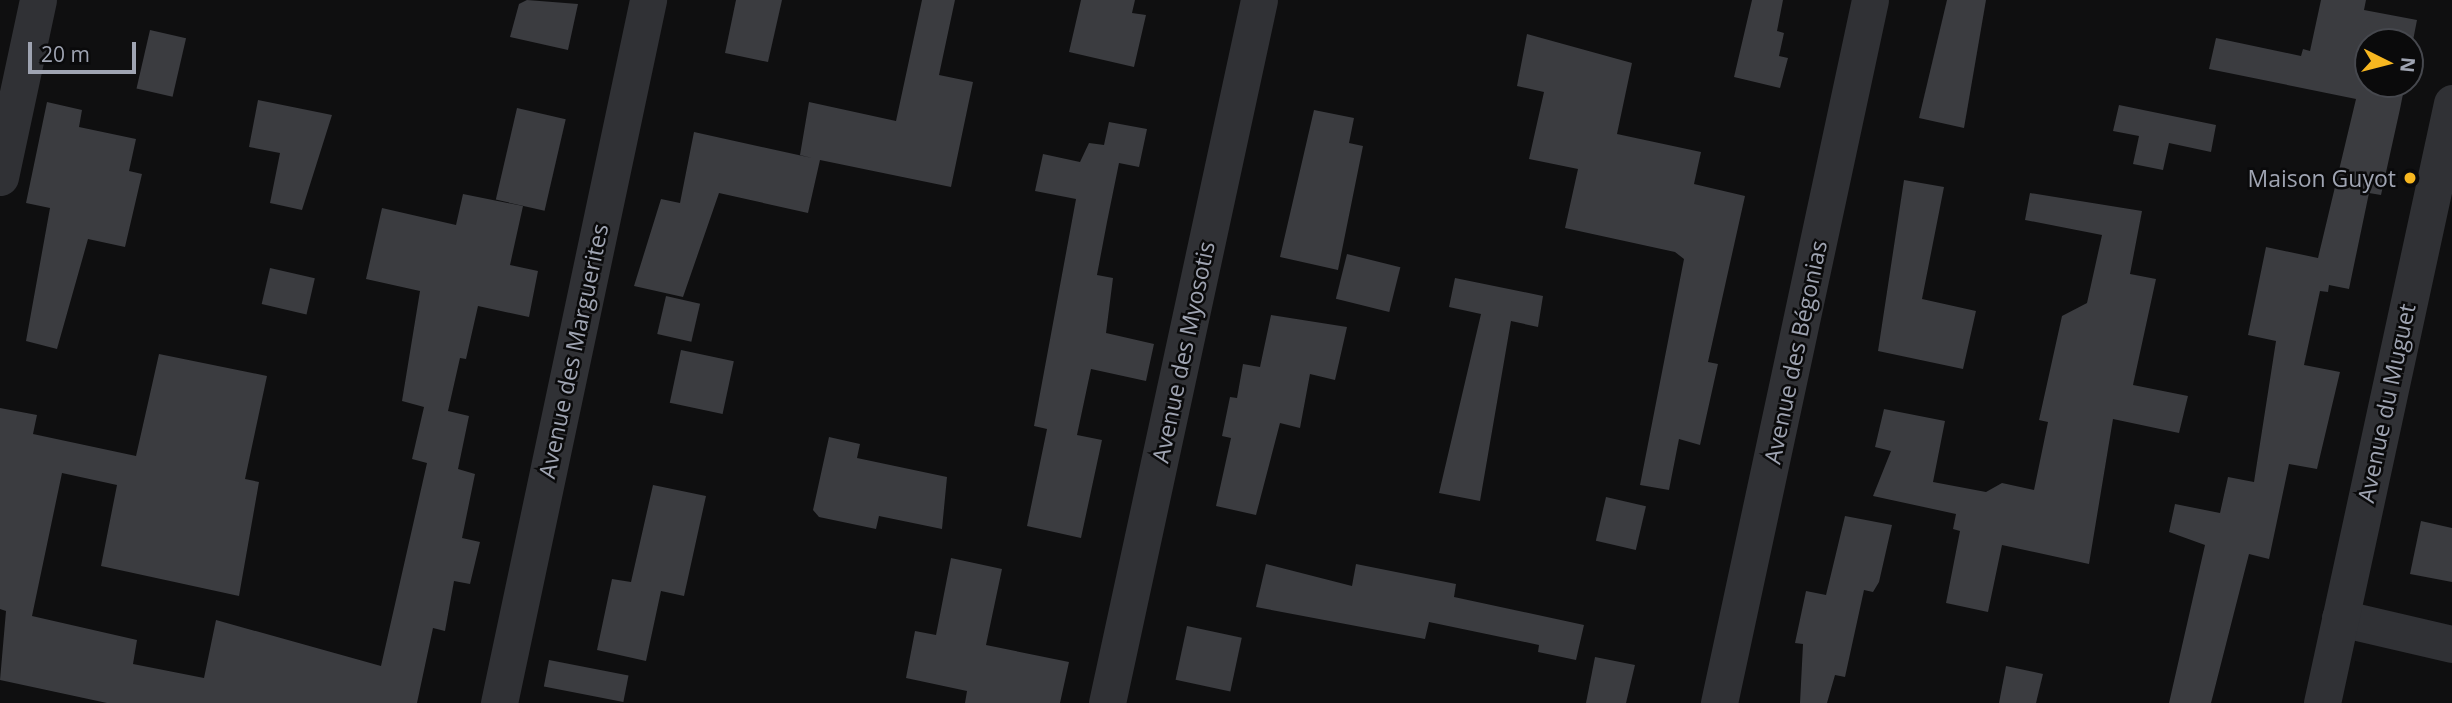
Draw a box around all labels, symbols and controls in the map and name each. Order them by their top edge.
scale bar [32,28,140,72]
north arrow [2354,28,2424,98]
text: 20 m [41,40,90,68]
text: N [2394,56,2422,74]
place label: Maison Guyot [2247,164,2396,192]
marker: Maison Guyot [2402,170,2418,186]
street label: Avenue des Marguerites [533,221,613,481]
street label: Avenue des Bégonias [1758,238,1832,466]
street label: Avenue des Myosotis [1146,239,1220,465]
street label: Avenue du Muguet [2351,301,2421,505]

